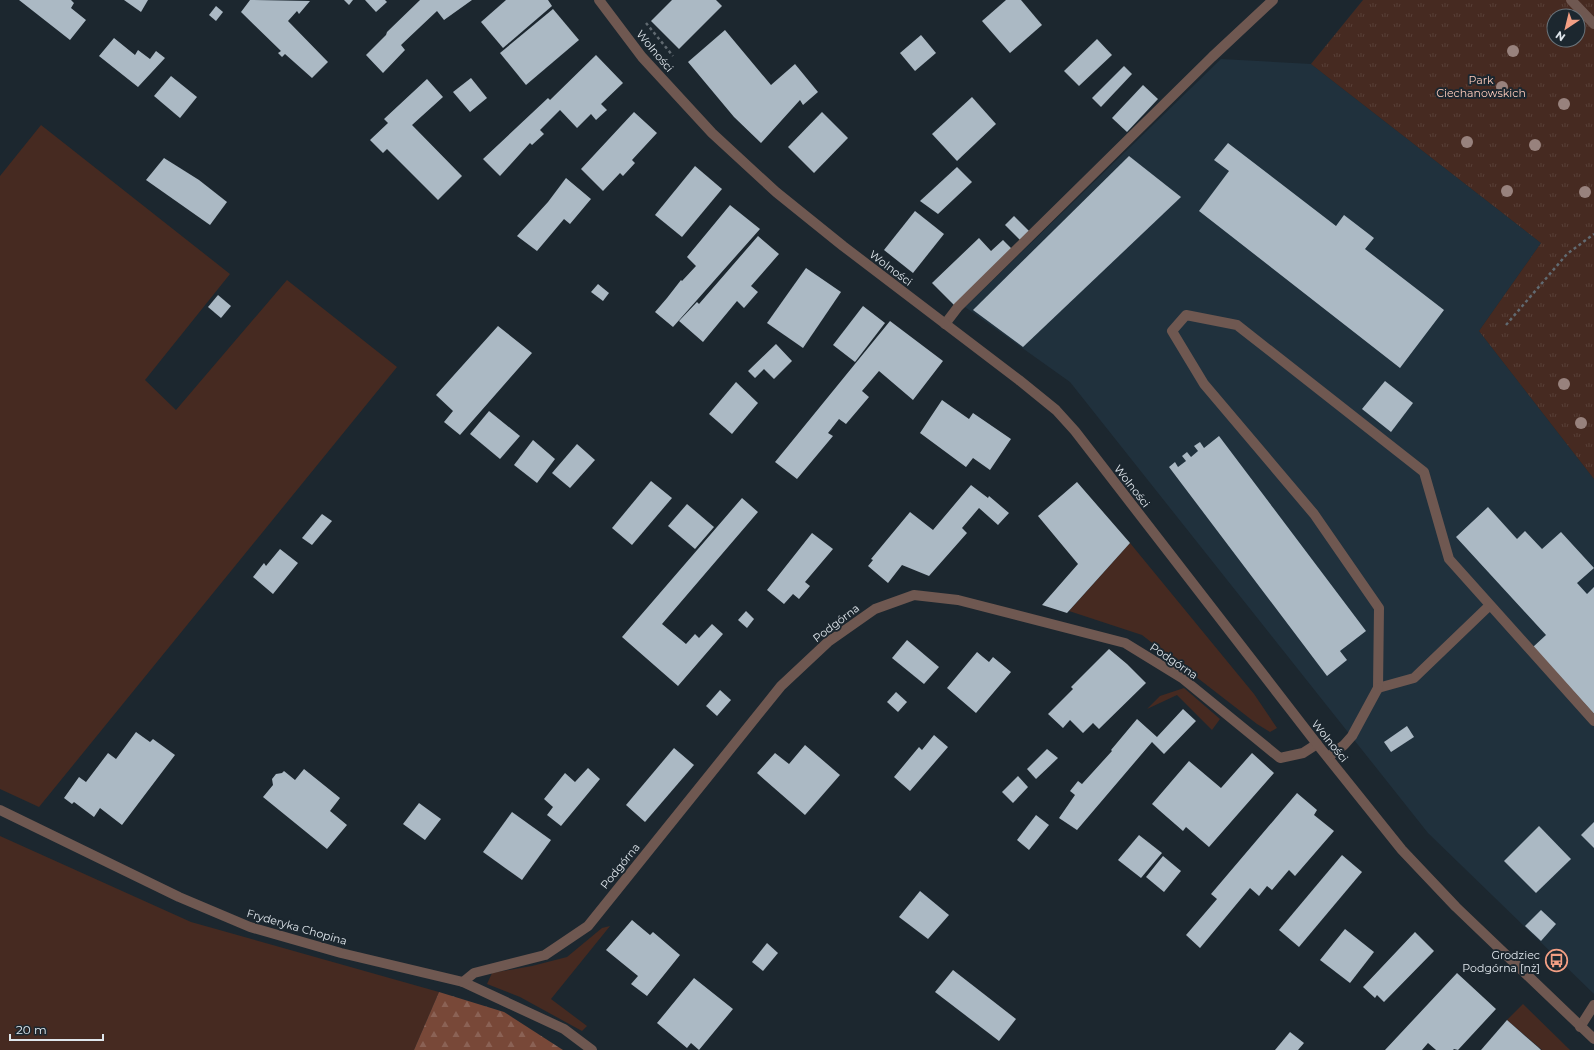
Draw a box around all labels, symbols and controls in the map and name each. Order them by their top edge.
north arrow [1546,8,1586,48]
street label: Wolności [633,27,677,75]
text: N [1553,28,1568,44]
park label: Park Ciechanowskich [1436,73,1526,100]
street label: Wolności [867,247,915,289]
street label: Wolności [1111,462,1153,510]
street label: Podgórna [810,601,862,645]
street label: Podgórna [1147,640,1201,682]
street label: Wolności [1309,717,1351,765]
street label: Podgórna [597,840,643,892]
street label: Fryderyka Chopina [245,906,349,948]
place label: Grodziec Podgórna [nż] [1462,948,1540,975]
bus stop icon: Grodziec Podgórna [nż] [1543,948,1569,974]
scale bar [10,1016,103,1042]
text: 20 m [16,1022,47,1037]

